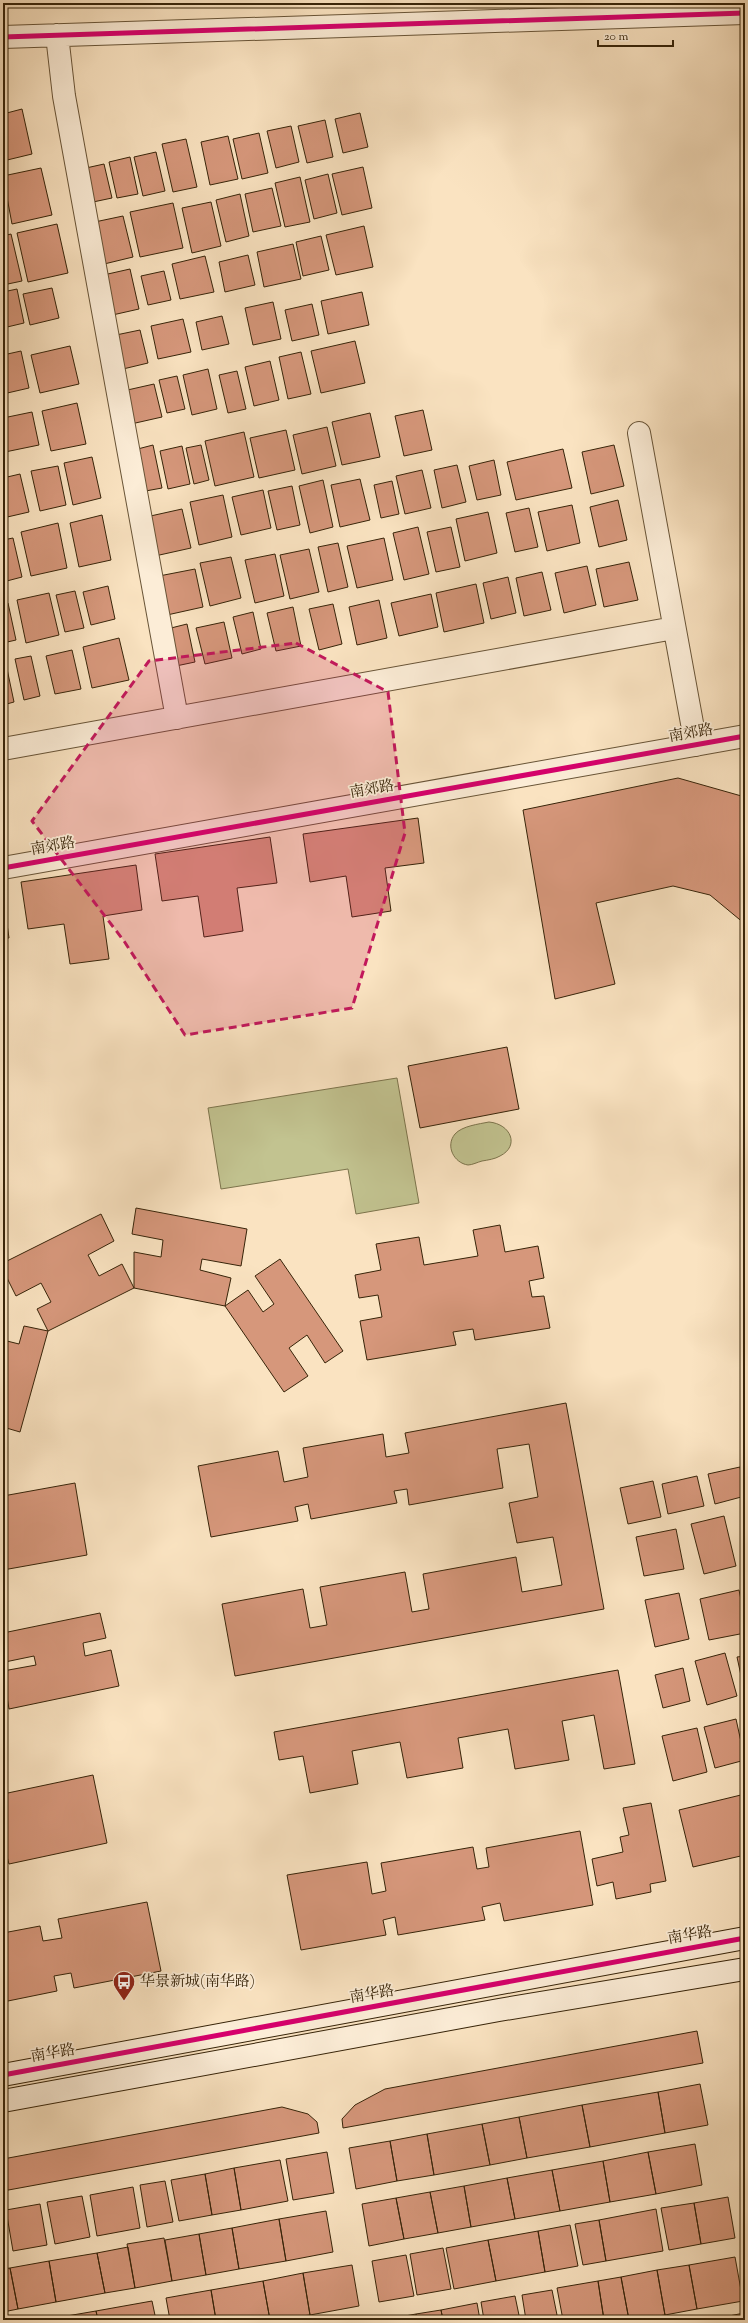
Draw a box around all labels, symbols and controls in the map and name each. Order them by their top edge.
scale bar [598,22,673,48]
text: 20 m [604,28,629,46]
street label: 南郊路 [667,720,715,748]
street label: 南郊路 [348,776,396,804]
street label: 南郊路 [29,833,77,861]
street label: 南华路 [666,1922,714,1950]
bus stop icon: 华景新城(南华路) [111,1969,137,2002]
place label: 华景新城(南华路) [140,1972,255,1993]
street label: 南华路 [348,1981,396,2009]
street label: 南华路 [29,2040,77,2068]

